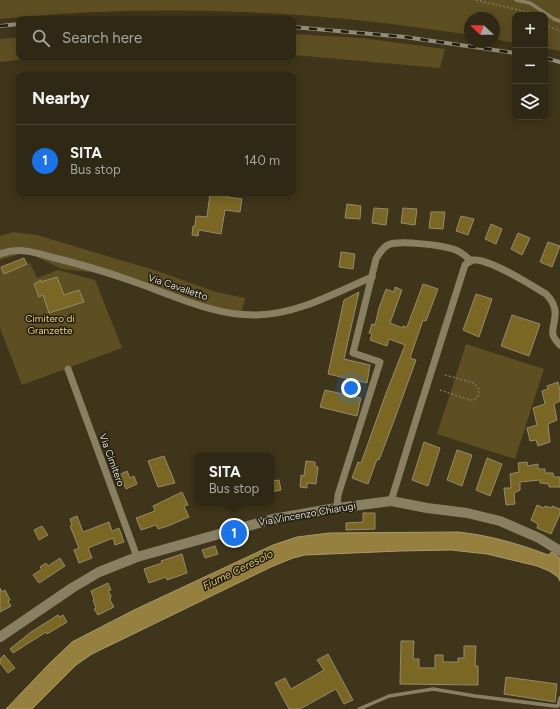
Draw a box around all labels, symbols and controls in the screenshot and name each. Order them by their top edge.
north arrow [464,12,500,48]
map controls [512,12,548,120]
button: + [512,12,548,48]
search box [16,16,296,60]
icon: search [30,27,52,49]
text: Search here [62,29,142,47]
button: − [512,48,548,84]
button: layers [512,84,548,120]
text: Nearby [32,88,90,108]
text: SITA [70,144,102,162]
text: 1 [42,153,48,168]
text: 140 m [244,153,280,168]
text: Bus stop [70,162,121,177]
street label: Via Cavalletto [146,271,210,303]
park label: Cimitero di Granzette [25,312,75,337]
your location [341,378,361,398]
street label: Via Cimitero [96,432,128,489]
popup [194,453,274,505]
text: SITA [209,463,241,481]
text: Bus stop [209,481,259,496]
street label: Via Vincenzo Chiarugi [257,499,357,529]
pin: 1 [221,518,247,548]
water label: Fiume Ceresolo [201,547,276,593]

